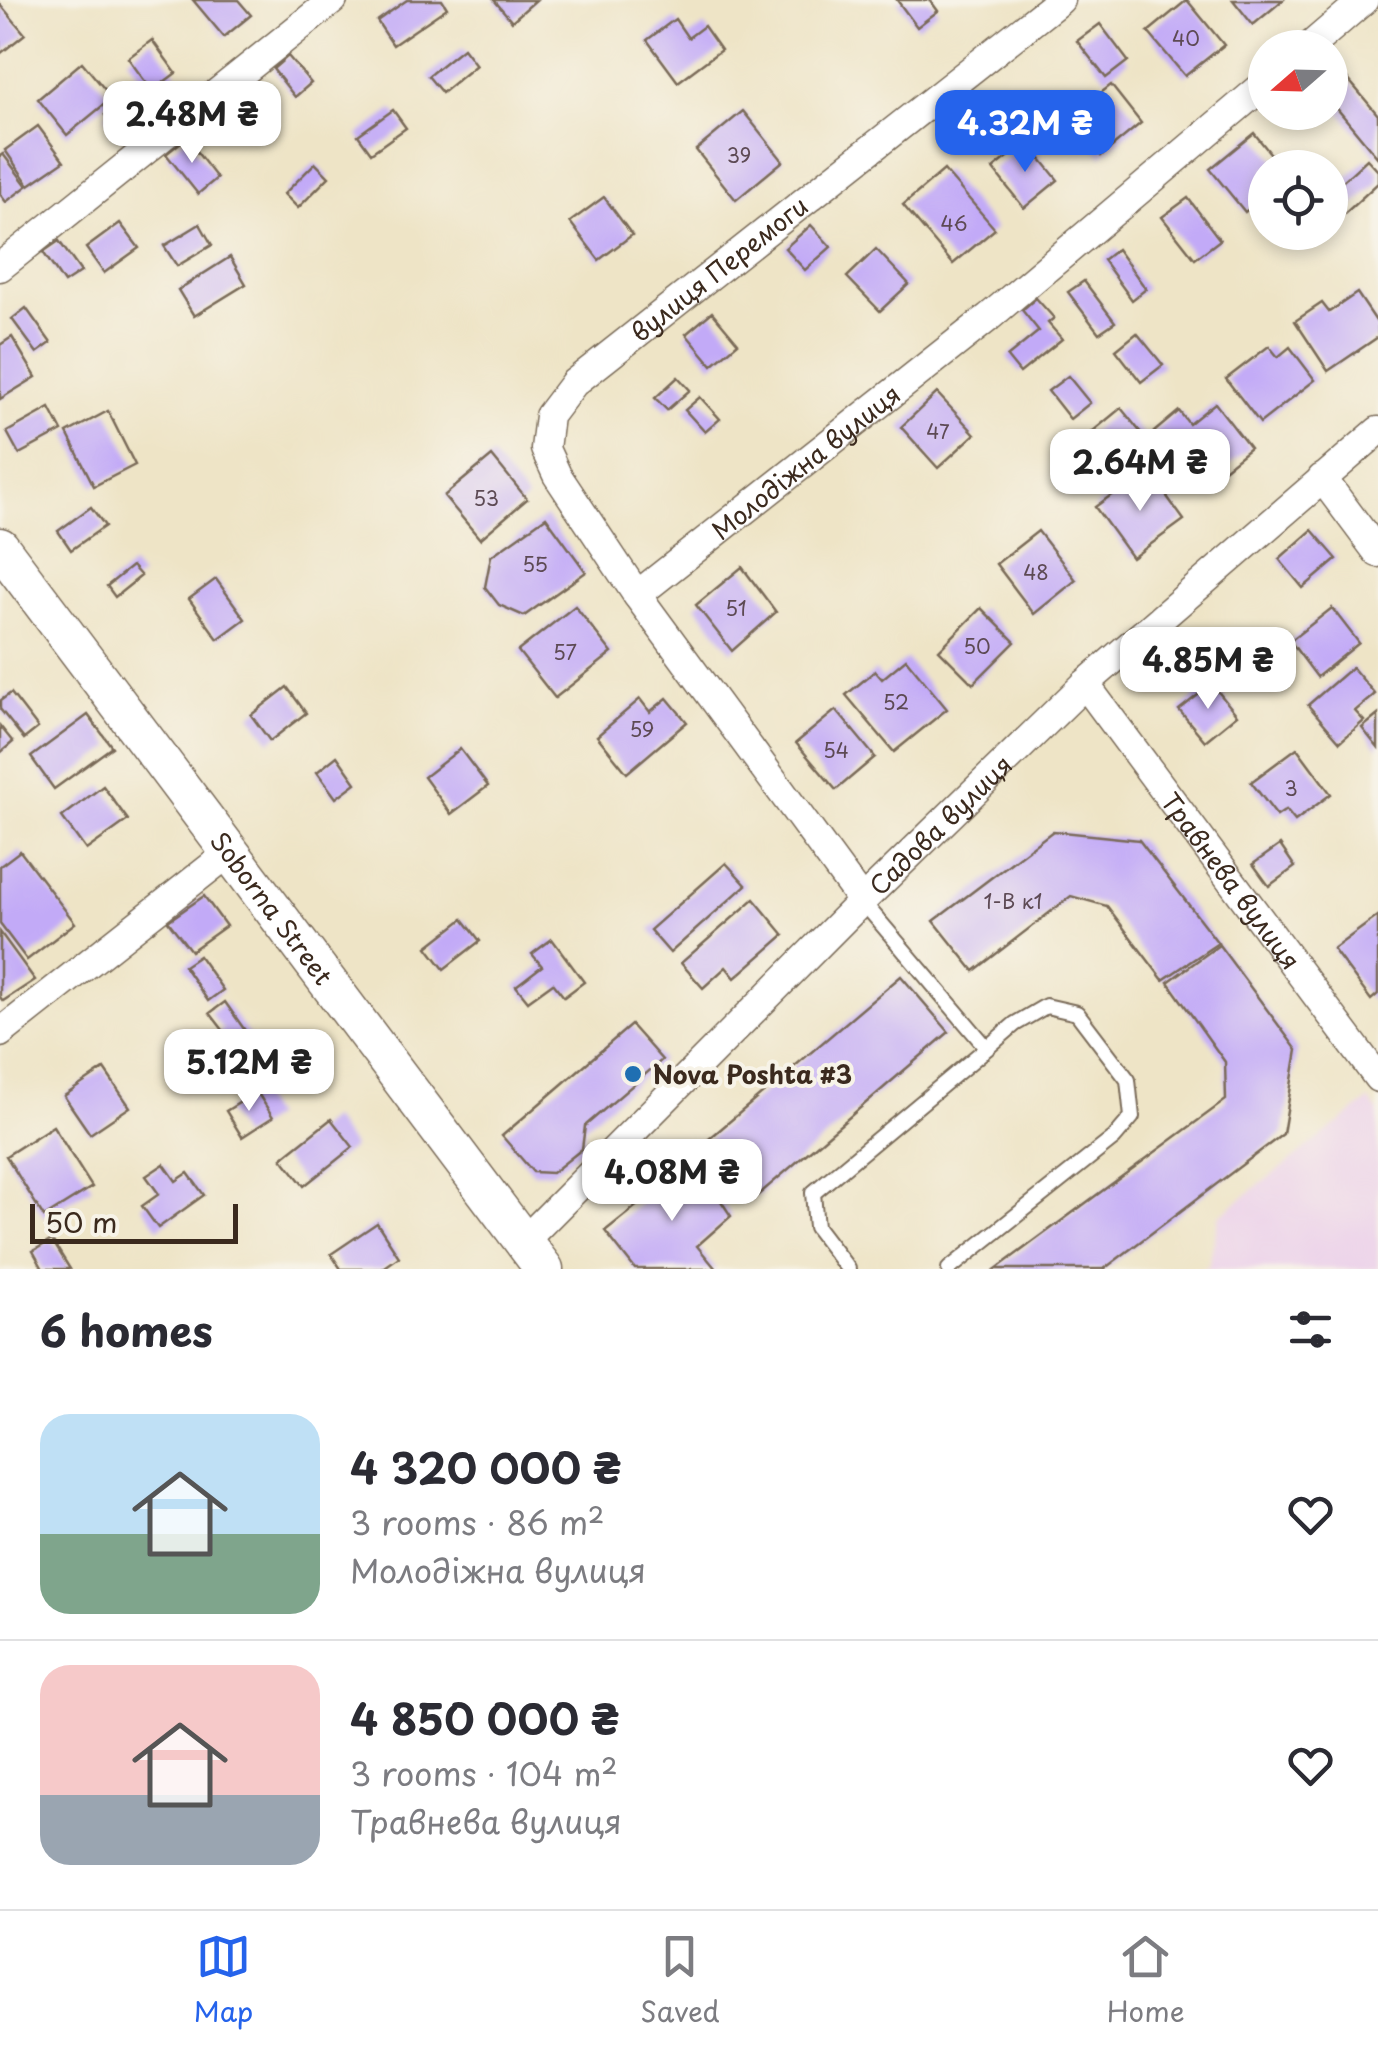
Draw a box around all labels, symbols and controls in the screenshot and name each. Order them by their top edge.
house number: 40 [1172,23,1200,53]
north arrow [1248,30,1348,130]
map controls [1248,30,1348,250]
pin: 2.48M ₴ [100,81,284,166]
text: 2.48M ₴ [125,89,259,137]
pin: 4.32M ₴ [933,90,1117,175]
text: 4.32M ₴ [957,98,1093,146]
house number: 39 [727,140,751,170]
button: locate [1248,150,1348,250]
street label: вулиця Перемоги [622,187,816,351]
house number: 46 [940,208,968,238]
street label: Молодіжна вулиця [703,375,908,548]
house number: 47 [926,416,950,446]
pin: 2.64M ₴ [1048,429,1232,514]
text: 2.64M ₴ [1072,437,1208,485]
house number: 53 [473,483,499,513]
house number: 55 [522,549,548,579]
house number: 48 [1023,557,1049,587]
house number: 51 [725,593,747,623]
pin: 4.85M ₴ [1116,627,1300,712]
house number: 50 [963,631,991,661]
text: 4.85M ₴ [1142,635,1274,683]
house number: 57 [553,637,577,667]
house number: 52 [883,687,909,717]
house number: 59 [630,714,654,744]
house number: 54 [823,735,849,765]
street label: Садова вулиця [860,746,1020,904]
house number: 3 [1284,773,1298,803]
street label: Травнева вулиця [1153,784,1310,977]
street label: Soborna Street [202,823,342,993]
house number: 1-В к1 [983,886,1043,916]
pin: 5.12M ₴ [157,1029,341,1114]
text: 5.12M ₴ [186,1037,312,1085]
place label: Nova Poshta #3 [653,1055,852,1093]
marker: Nova Poshta #3 [622,1063,644,1085]
pin: 4.08M ₴ [580,1139,764,1224]
text: 4.08M ₴ [604,1147,740,1195]
scale bar [30,1199,238,1244]
text: 50 m [45,1200,118,1243]
text: 6 homes [40,1298,213,1361]
icon: filters [1283,1302,1338,1357]
text: 4 320 000 ₴ [350,1435,621,1498]
icon: home [120,1454,240,1574]
icon: heart [1283,1487,1338,1542]
text: 3 rooms · 86 m² [350,1498,605,1546]
text: Молодіжна вулиця [350,1546,646,1594]
text: 4 850 000 ₴ [350,1686,619,1749]
icon: home [120,1705,240,1825]
icon: heart [1283,1738,1338,1793]
text: 3 rooms · 104 m² [350,1749,618,1797]
text: Травнева вулиця [350,1797,622,1845]
tab: Map [193,1929,253,2032]
tab: Saved [640,1929,720,2032]
tab: Home [1107,1929,1185,2032]

